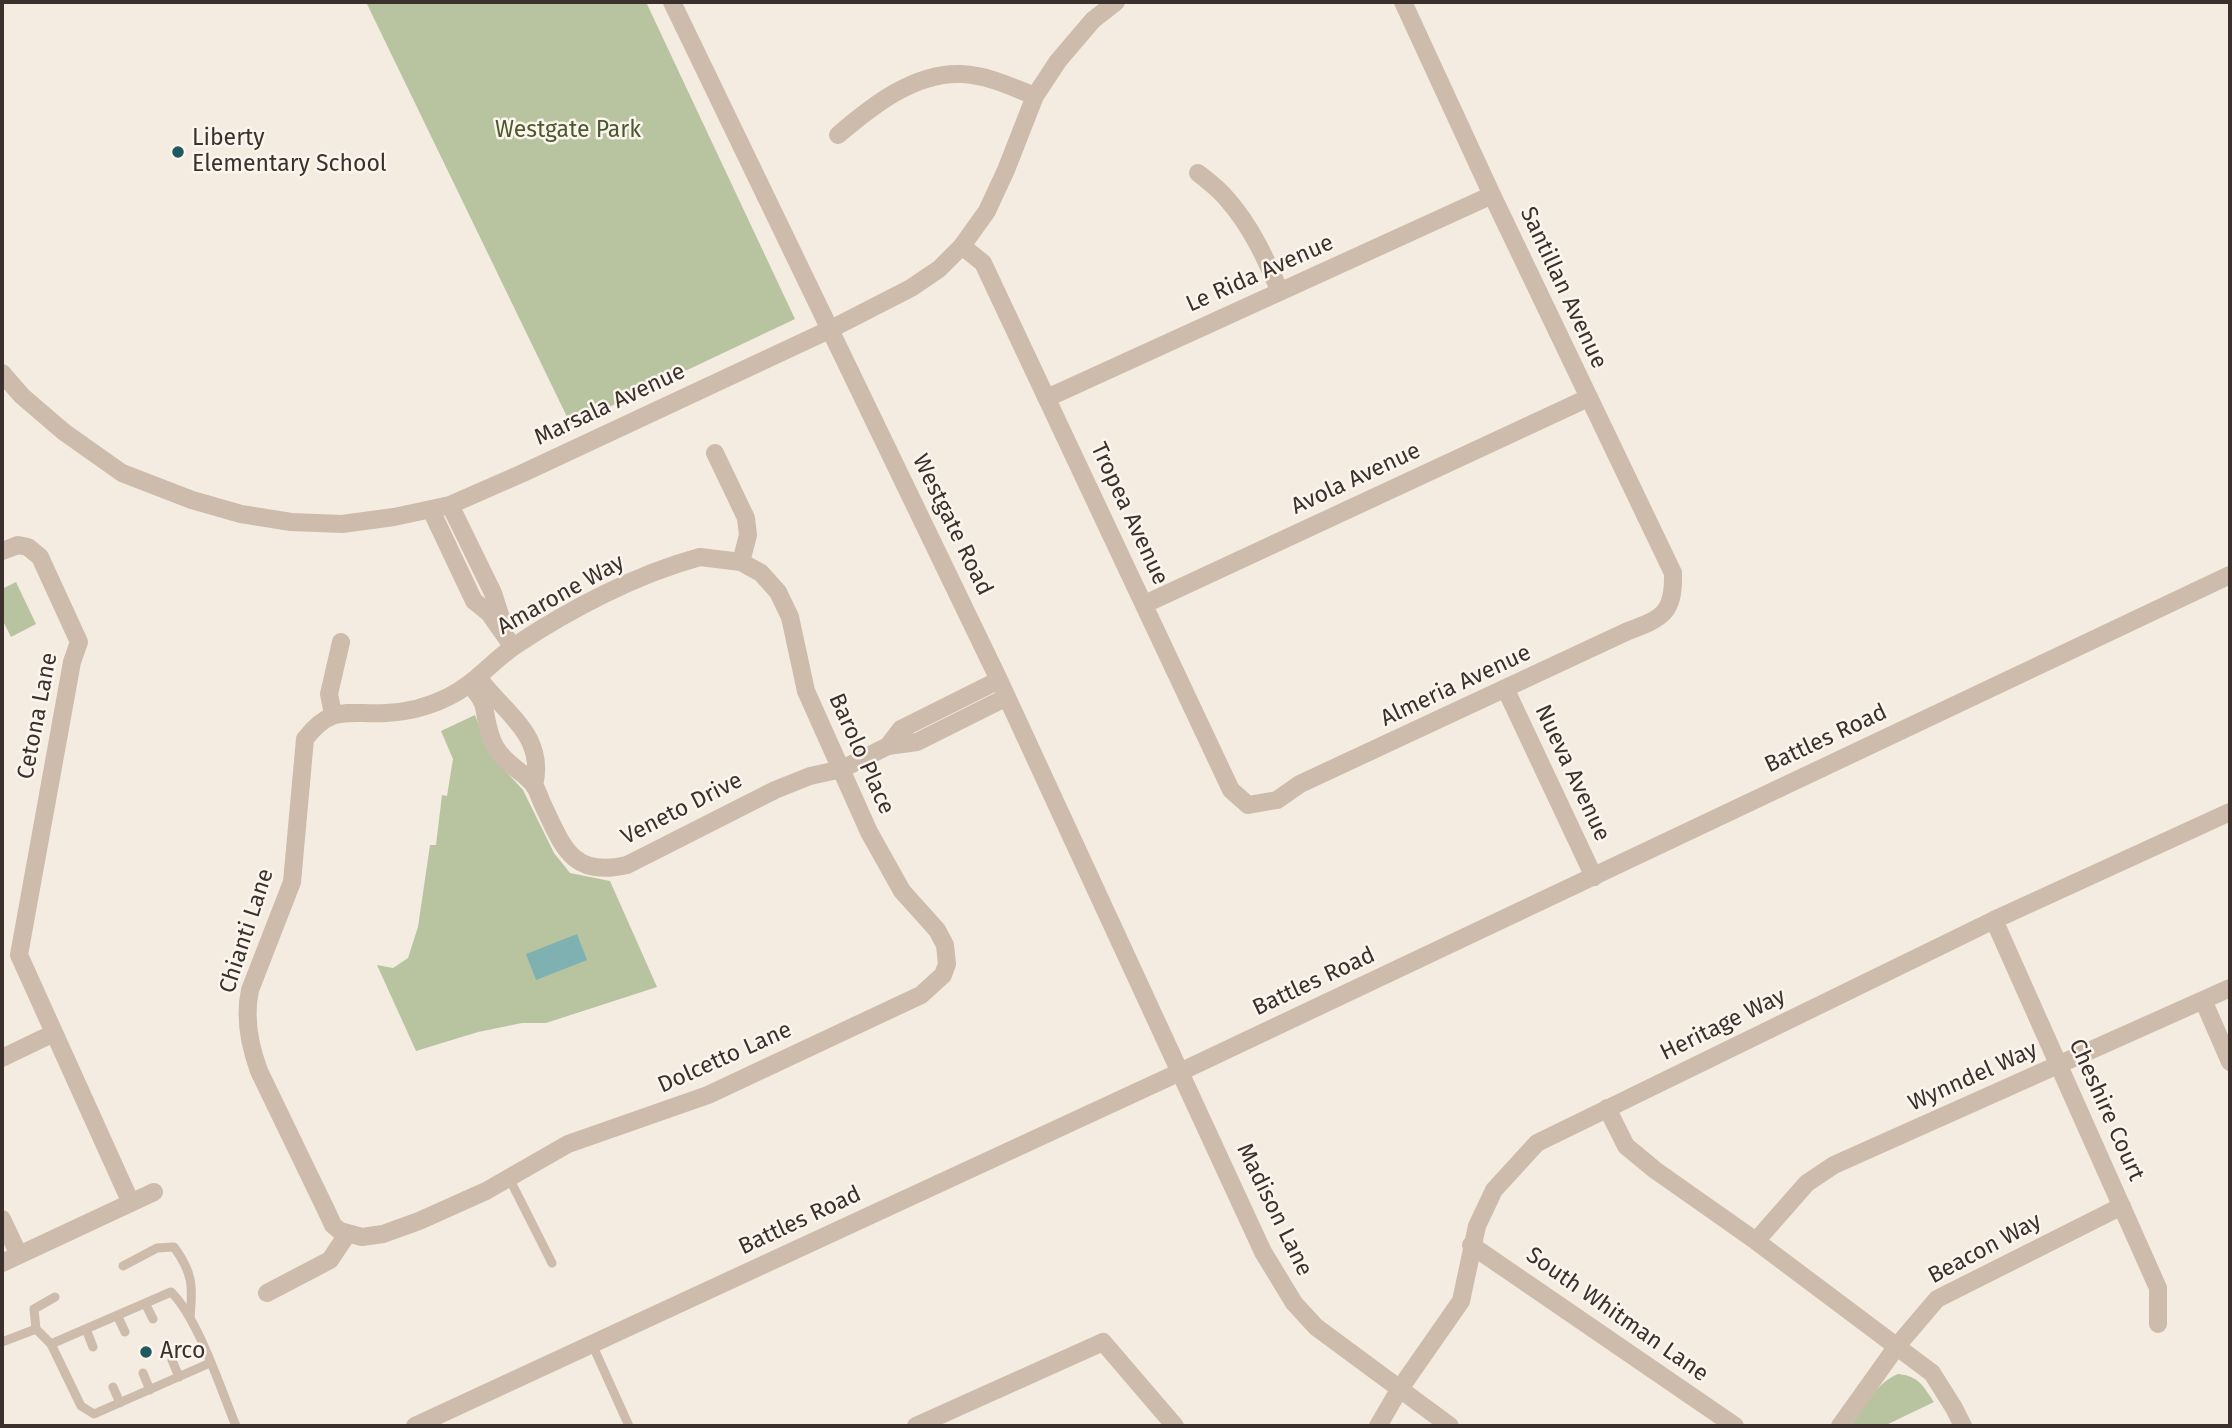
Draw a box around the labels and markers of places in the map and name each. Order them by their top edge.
place label: Liberty Elementary School [192,125,387,179]
marker: Liberty Elementary School [170,144,186,160]
place label: Arco [160,1338,205,1366]
marker: Arco [138,1344,154,1360]

